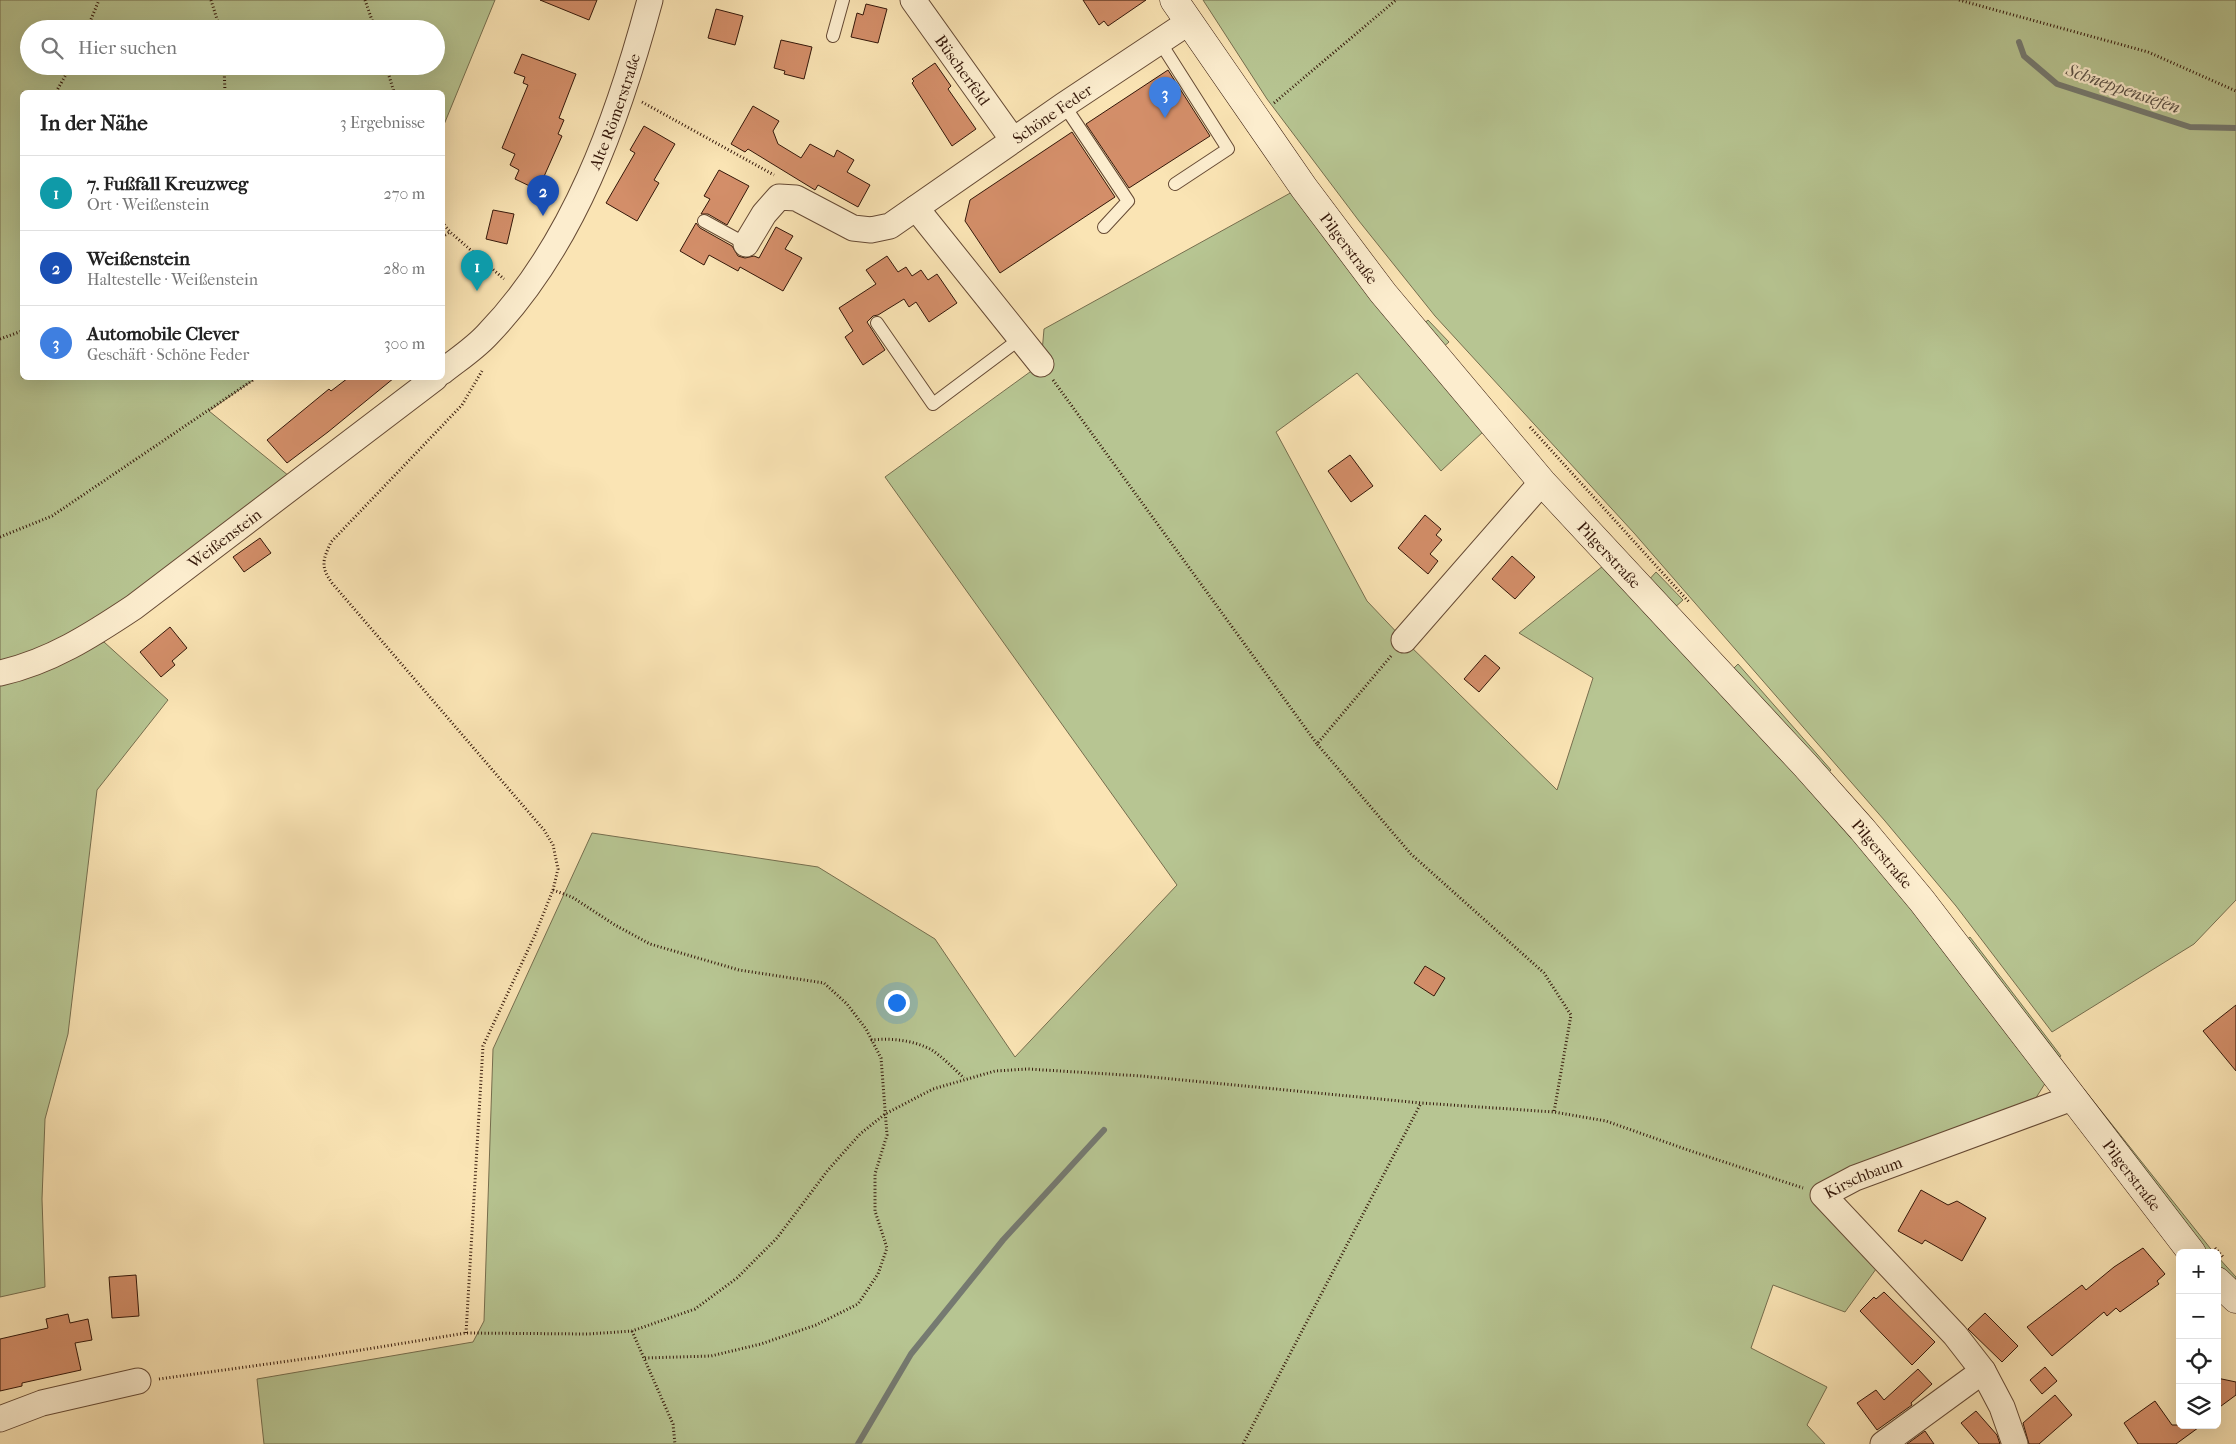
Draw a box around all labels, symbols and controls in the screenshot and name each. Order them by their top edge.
search box [20,20,445,75]
street label: Büscherfeld [931,31,995,109]
icon: search [38,34,66,62]
text: Hier suchen [78,37,177,59]
street label: Alte Römerstraße [584,51,644,173]
water label: Schneppensiefen [2062,59,2183,118]
pin: 3 [1149,77,1181,118]
street label: Schöne Feder [1009,79,1096,148]
text: In der Nähe [40,111,148,135]
text: 3 Ergebnisse [340,113,425,132]
text: 7. Fußfall Kreuzweg [87,173,248,195]
pin: 2 [527,175,559,216]
text: 1 [53,184,59,203]
text: 270 m [384,184,425,203]
text: Ort · Weißenstein [87,195,209,214]
street label: Pilgerstraße [1316,209,1382,288]
text: Weißenstein [87,248,190,270]
pin: 1 [461,250,493,291]
text: 2 [52,259,60,278]
text: 280 m [383,259,425,278]
text: Haltestelle · Weißenstein [87,270,258,289]
text: Automobile Clever [87,323,239,345]
text: 3 [53,334,59,353]
text: 300 m [384,334,425,353]
text: Geschäft · Schöne Feder [87,345,249,364]
street label: Weißenstein [183,504,265,573]
street label: Pilgerstraße [1574,517,1645,592]
street label: Pilgerstraße [1848,815,1917,892]
your location [884,990,910,1016]
street label: Pilgerstraße [2099,1136,2165,1214]
street label: Kirschbaum [1821,1152,1905,1202]
map controls [2176,1249,2221,1429]
button: + [2176,1249,2221,1294]
button: − [2176,1294,2221,1339]
button: locate [2176,1339,2221,1384]
button: layers [2176,1384,2221,1429]

